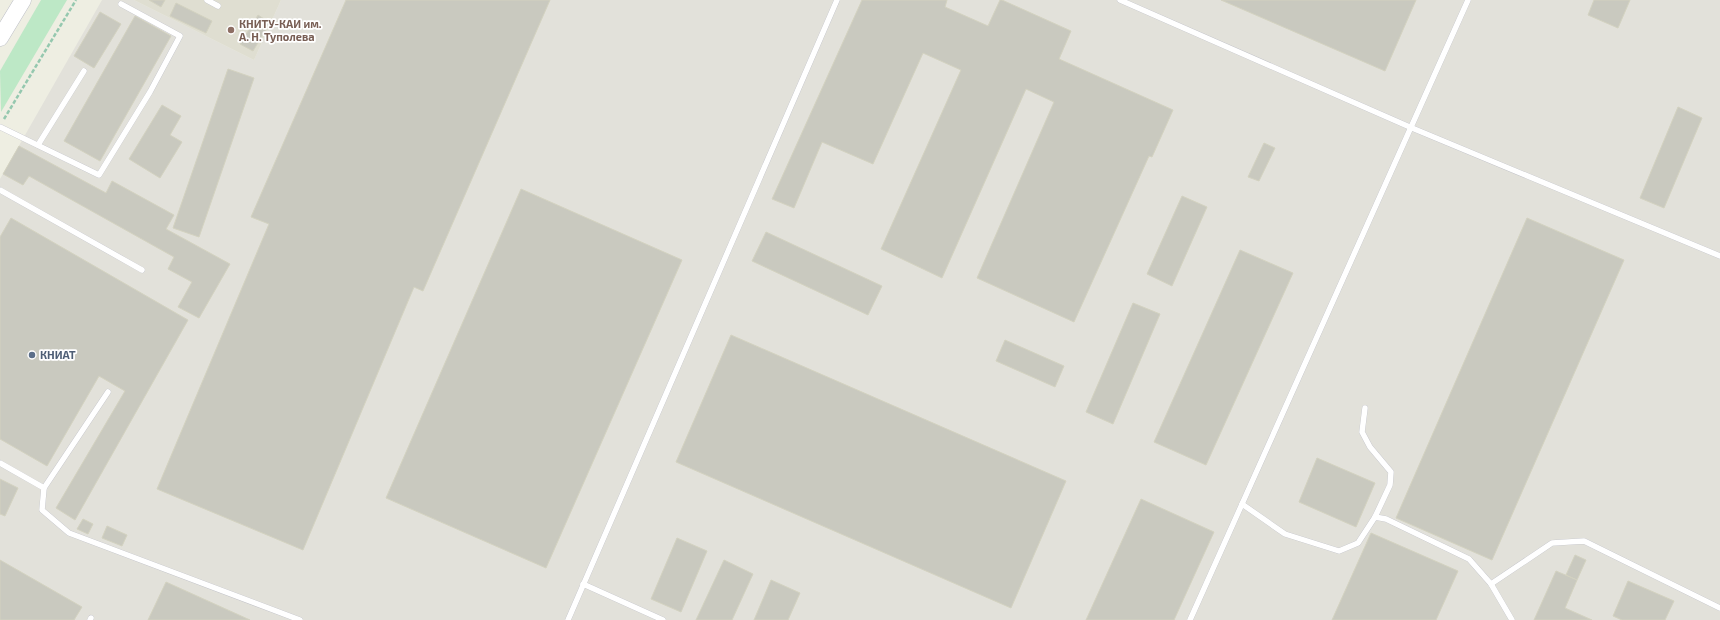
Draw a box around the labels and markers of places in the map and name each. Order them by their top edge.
place label: КНИТУ-КАИ им. А. Н. Туполева [239,17,322,43]
marker: КНИТУ-КАИ им. А. Н. Туполева [226,25,236,35]
place label: КНИАТ [40,348,76,361]
marker: КНИАТ [27,350,37,360]

